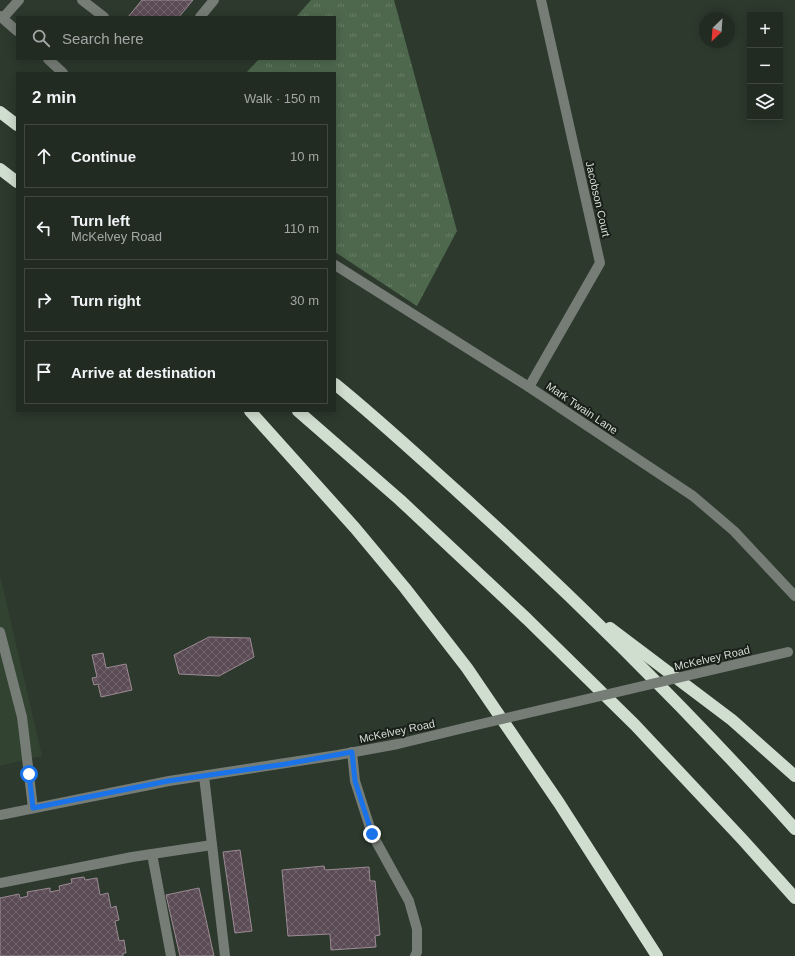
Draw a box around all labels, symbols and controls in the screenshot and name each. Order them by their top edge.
north arrow [699,12,735,48]
map controls [747,12,783,120]
button: + [747,12,783,48]
search box [16,16,336,60]
icon: search [30,27,52,49]
text: Search here [62,30,144,47]
button: − [747,48,783,84]
button: layers [747,84,783,120]
text: 2 min [32,88,76,107]
text: Walk · 150 m [244,91,320,106]
icon: ahead [33,145,55,167]
text: Continue [71,148,136,165]
text: 10 m [290,149,319,164]
street label: Jacobson Court [583,160,613,238]
text: Turn left [71,212,130,229]
icon: left [33,217,55,239]
text: 110 m [284,221,319,236]
text: McKelvey Road [71,229,162,244]
icon: right [33,289,55,311]
text: Turn right [71,292,141,309]
text: 30 m [290,293,319,308]
icon: arrive [33,361,55,383]
text: Arrive at destination [71,364,216,381]
street label: Mark Twain Lane [544,380,620,436]
street label: McKelvey Road [673,643,751,673]
street label: McKelvey Road [358,717,436,745]
route start [20,765,38,783]
route end [363,825,381,843]

